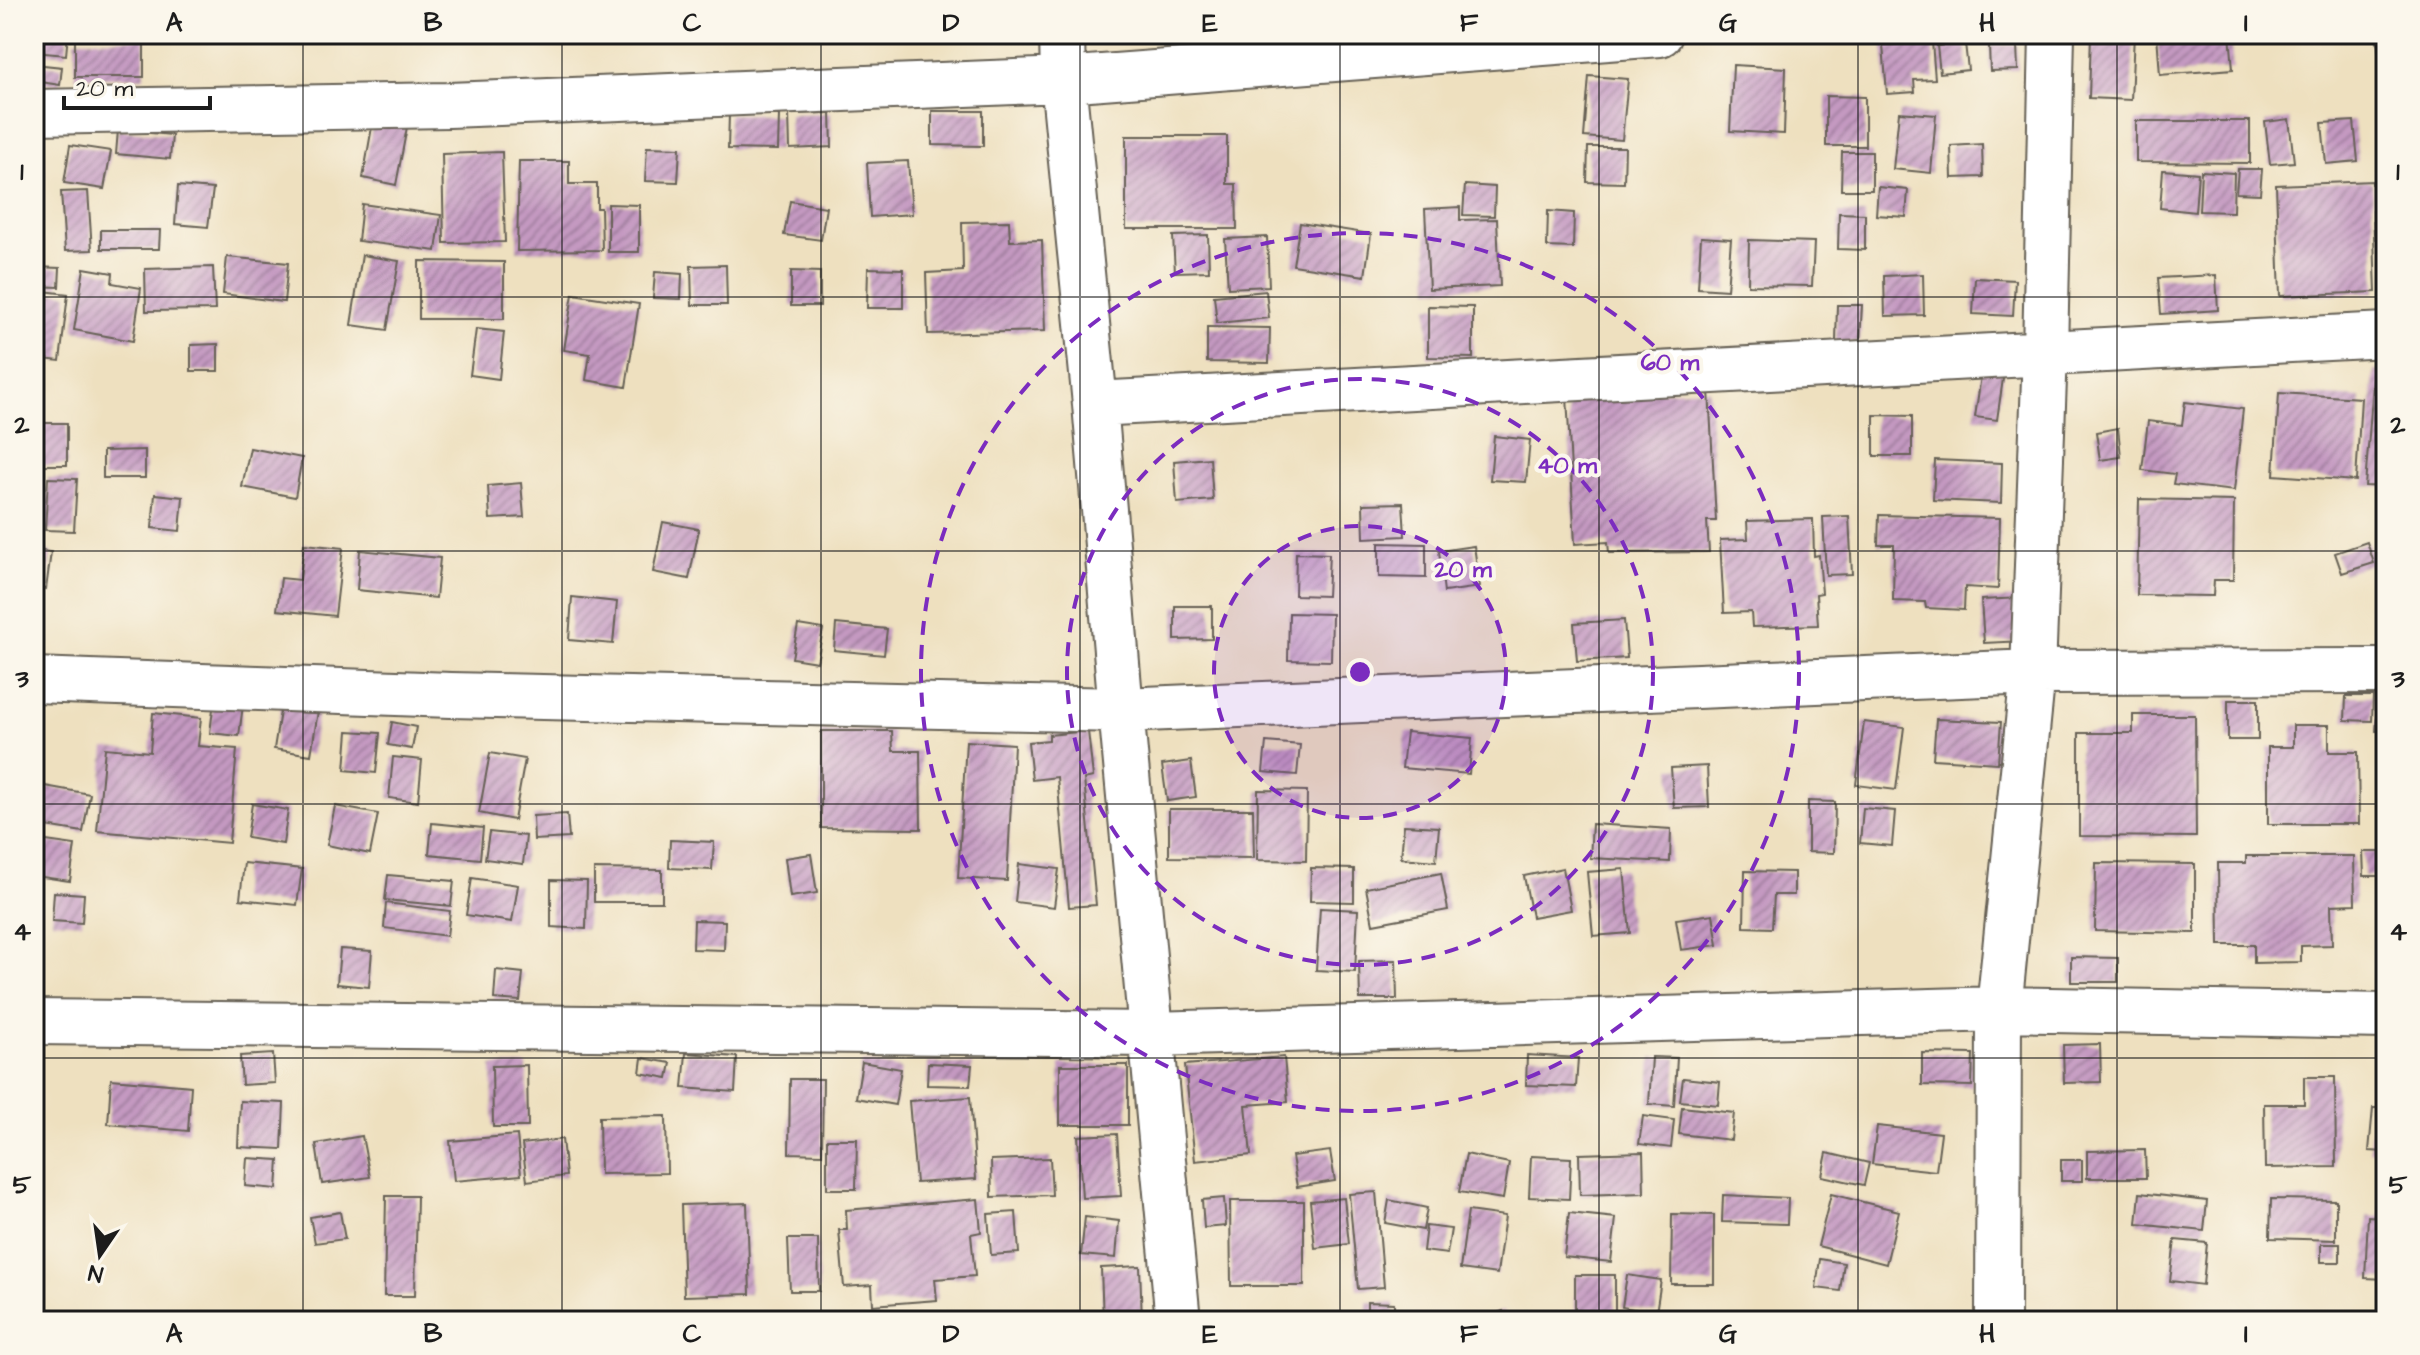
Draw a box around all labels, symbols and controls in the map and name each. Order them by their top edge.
text: A [166,5,183,41]
text: B [424,5,443,41]
text: C [683,5,702,41]
text: D [943,5,960,41]
text: E [1202,5,1218,41]
text: F [1460,5,1479,41]
text: G [1719,5,1737,41]
text: H [1979,5,1995,41]
text: I [2244,5,2248,41]
scale bar [64,60,210,110]
text: 20 m [76,72,133,106]
text: 1 [20,154,24,190]
text: 1 [2396,154,2400,190]
text: 60 m [1641,346,1700,380]
text: 2 [14,407,30,443]
text: 2 [2390,407,2406,443]
text: 40 m [1537,449,1597,483]
text: 20 m [1433,553,1492,587]
centre of rings [1346,658,1374,686]
text: 3 [14,661,29,697]
text: 3 [2390,661,2405,697]
text: 4 [13,914,31,950]
text: 4 [2389,914,2407,950]
text: 5 [13,1167,32,1203]
text: 5 [2389,1167,2408,1203]
north arrow [60,1215,140,1295]
text: N [85,1256,106,1290]
text: A [166,1316,183,1352]
text: B [424,1316,443,1352]
text: C [683,1316,702,1352]
text: D [943,1316,960,1352]
text: E [1202,1316,1218,1352]
text: F [1460,1316,1479,1352]
text: G [1719,1316,1737,1352]
text: H [1979,1316,1995,1352]
text: I [2244,1316,2248,1352]

